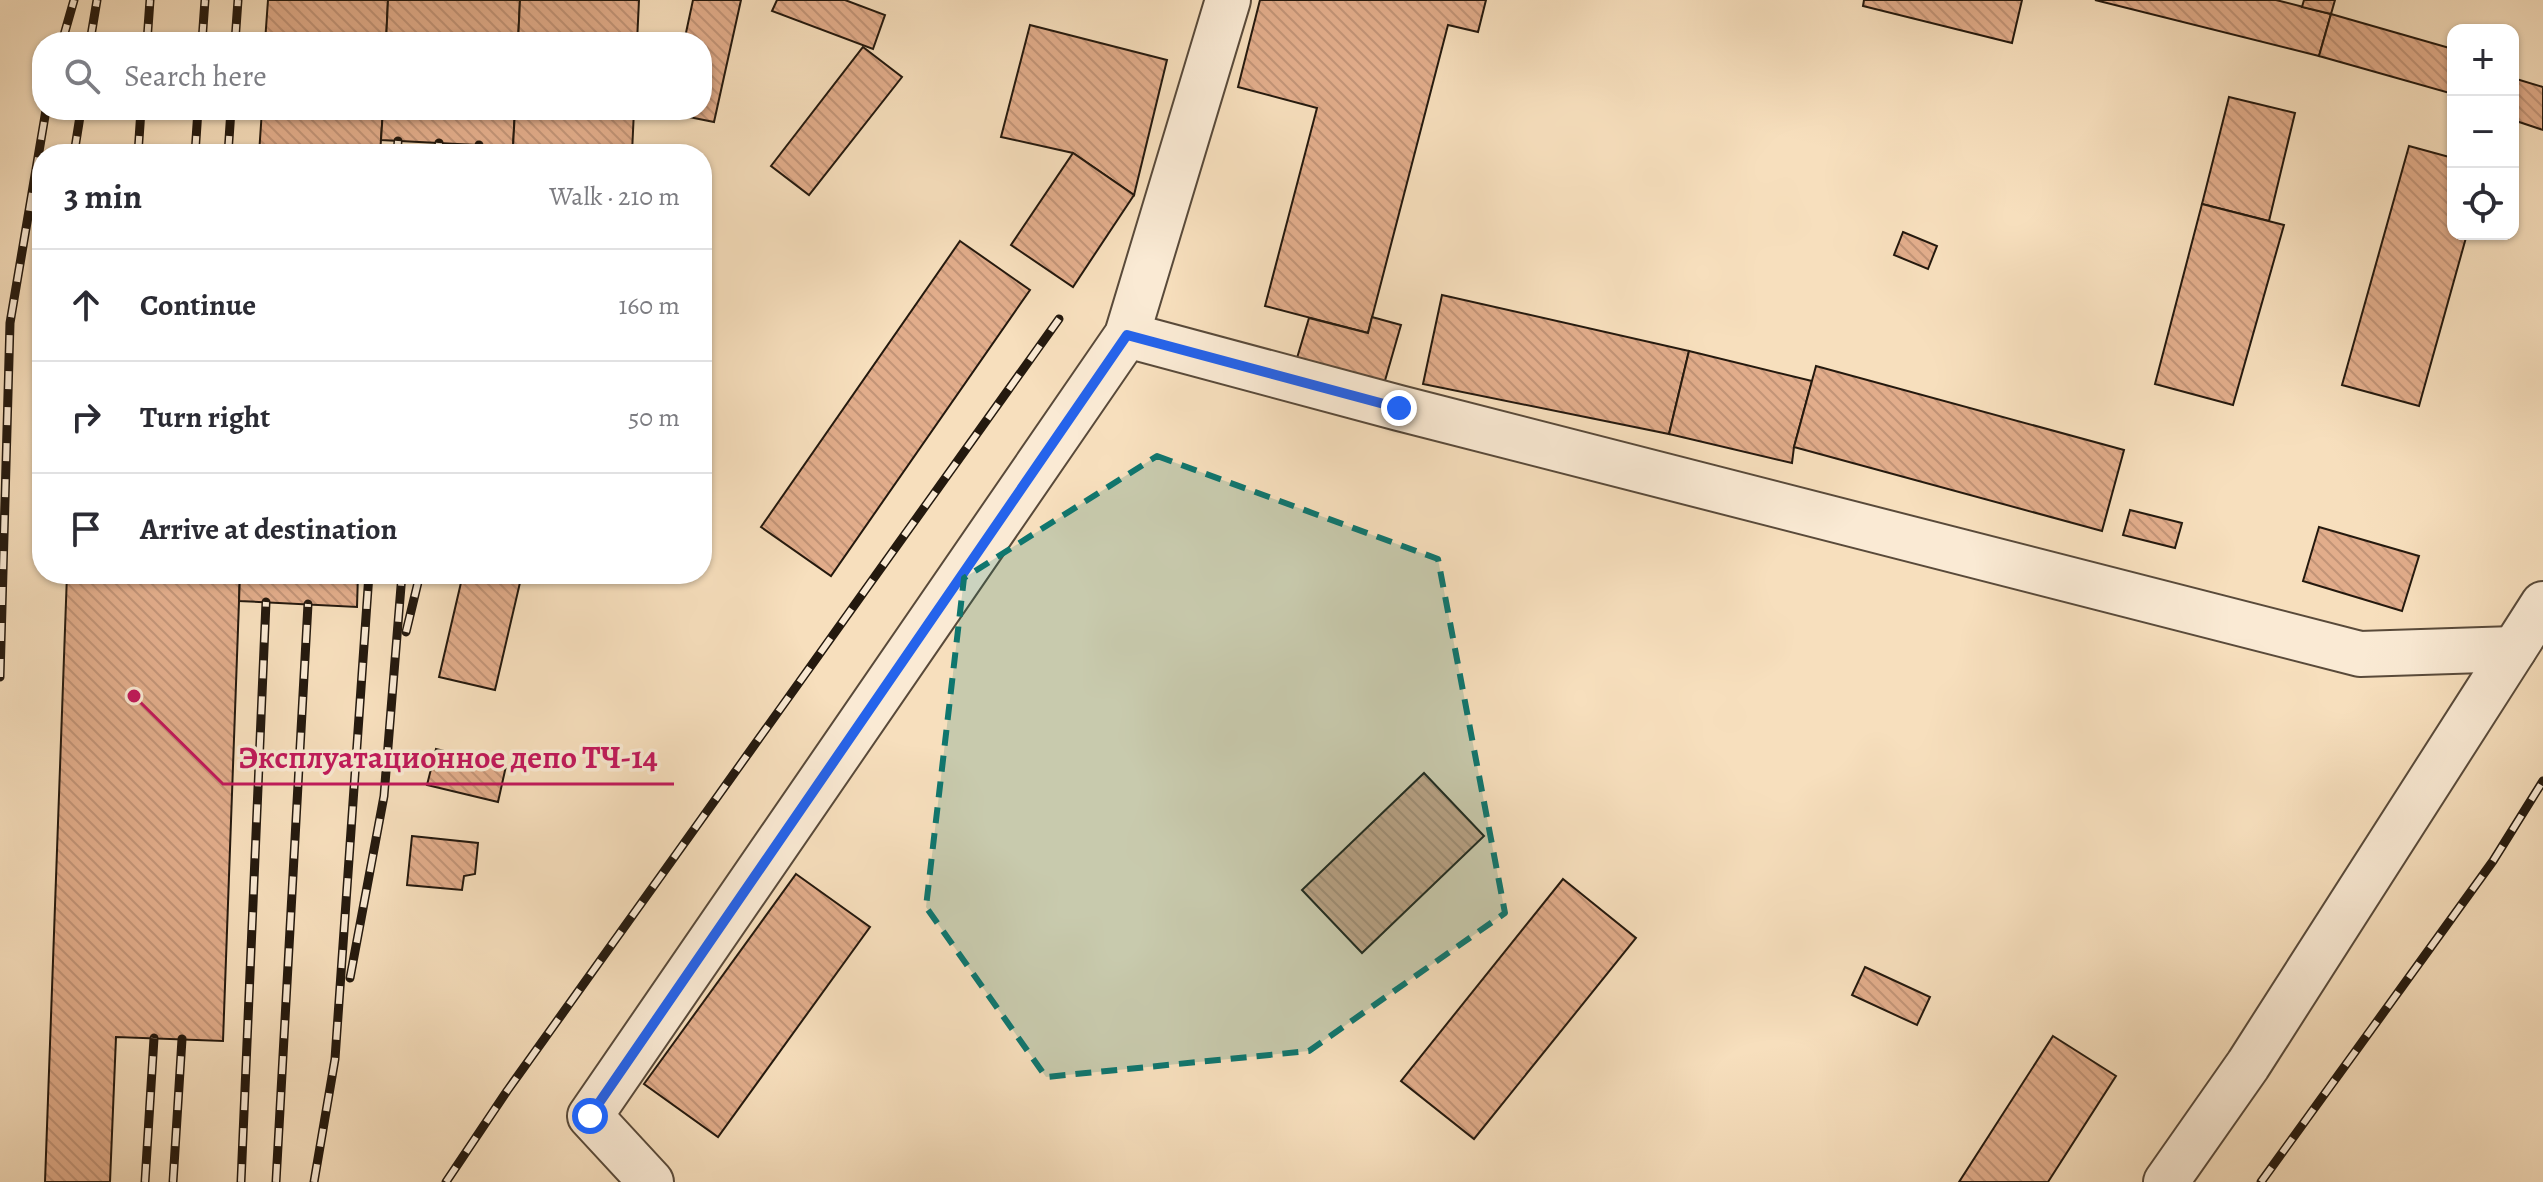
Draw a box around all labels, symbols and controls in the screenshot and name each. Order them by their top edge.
map controls [2447,24,2519,240]
button: + [2447,24,2519,96]
search box [32,32,712,120]
icon: search [60,54,104,98]
text: Search here [124,56,267,96]
button: − [2447,96,2519,168]
button: locate [2447,168,2519,240]
text: 3 min [64,173,142,220]
text: Walk · 210 m [549,179,680,214]
icon: ahead [64,283,108,327]
text: Continue [140,285,256,325]
text: 160 m [618,288,680,323]
route end [1381,390,1417,426]
icon: right [64,395,108,439]
text: Turn right [140,397,270,437]
text: 50 m [628,400,680,435]
icon: arrive [64,507,108,551]
text: Arrive at destination [140,509,397,549]
callout: Эксплуатационное депо ТЧ-14 [223,728,674,784]
text: Эксплуатационное депо ТЧ-14 [238,735,658,779]
route start [572,1098,608,1134]

